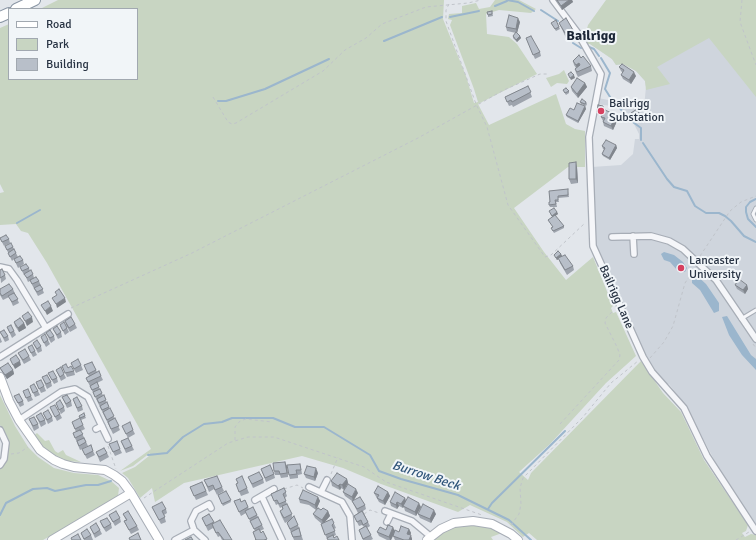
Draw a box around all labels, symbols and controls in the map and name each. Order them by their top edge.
legend [8,8,138,80]
text: Road [46,17,72,32]
district label: Bailrigg [566,28,616,44]
text: Park [46,37,69,52]
text: Building [46,57,89,72]
place label: Bailrigg Substation [609,97,664,125]
marker: Bailrigg Substation [596,106,606,116]
place label: Lancaster University [689,254,741,282]
street label: Bailrigg Lane [596,263,636,331]
marker: Lancaster University [676,263,686,273]
water label: Burrow Beck [390,458,462,494]

